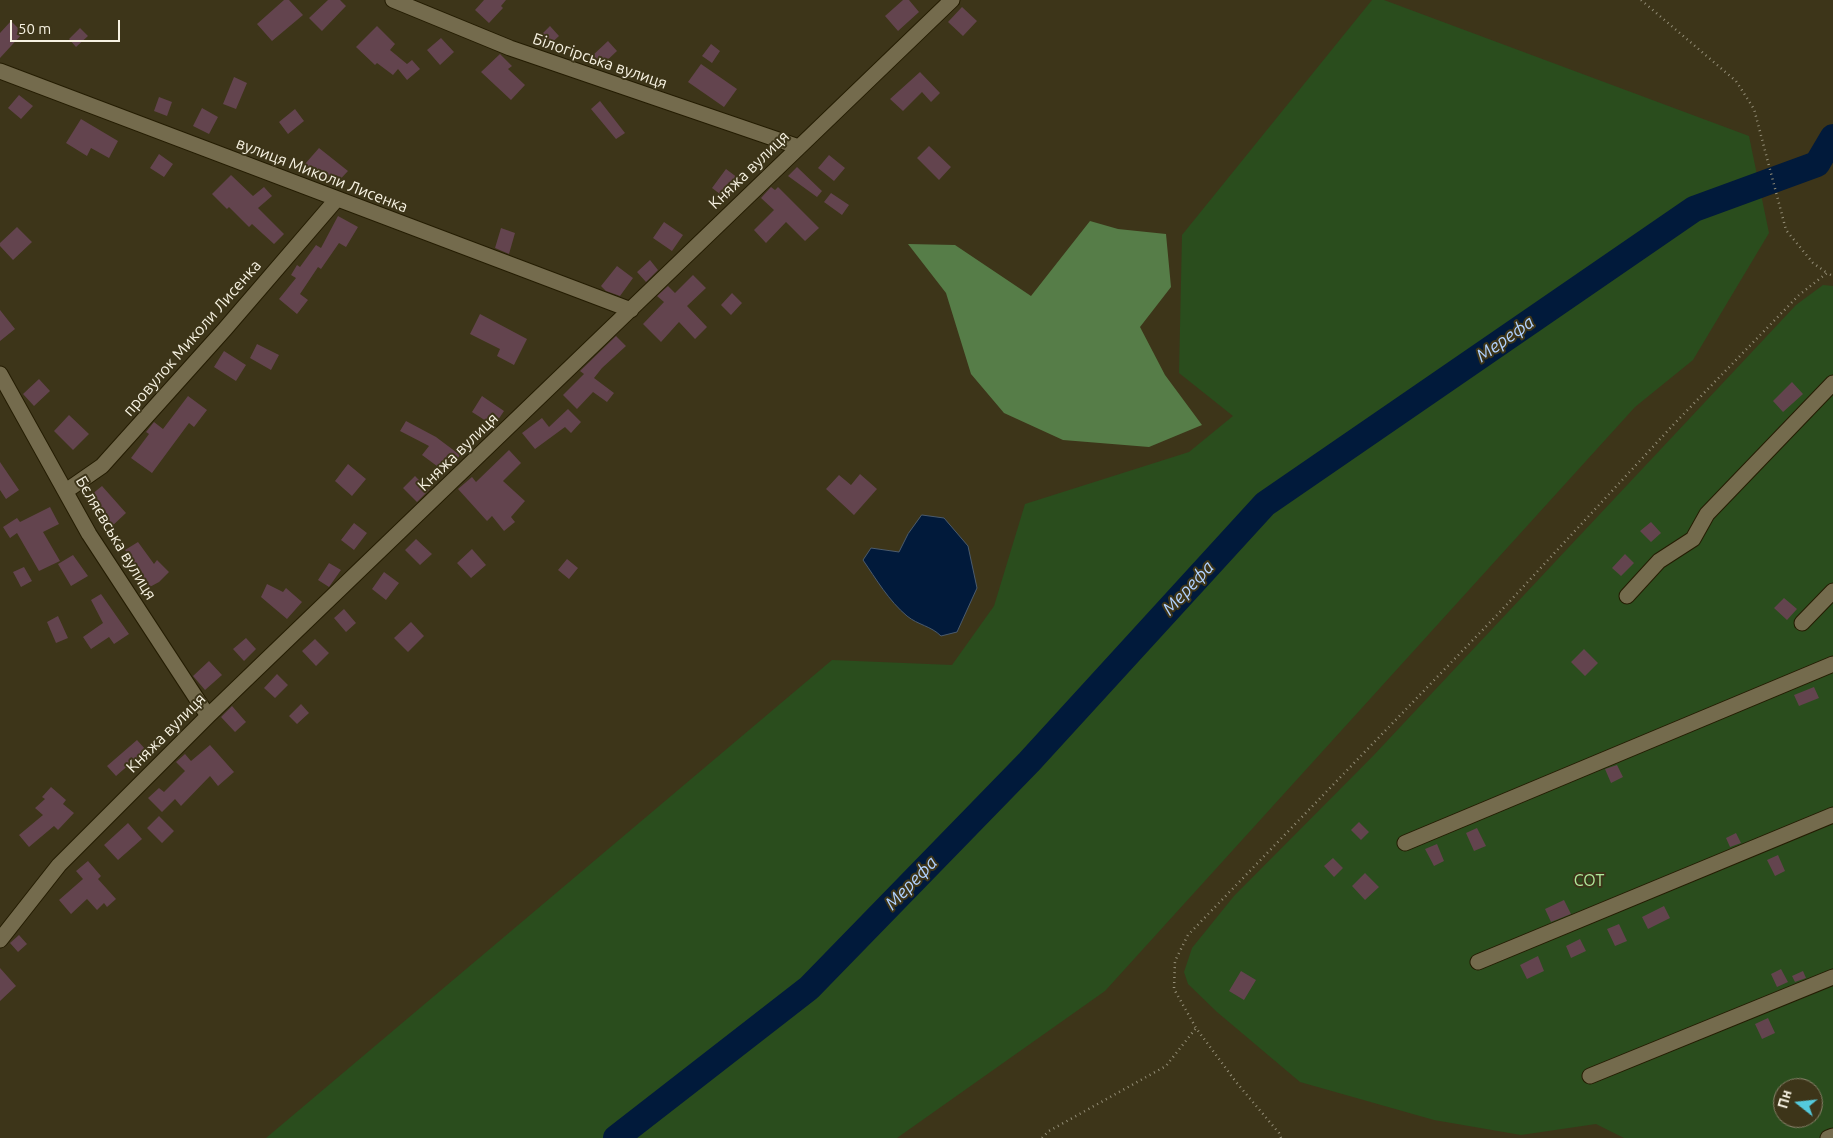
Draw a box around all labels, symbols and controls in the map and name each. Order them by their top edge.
scale bar [12,10,122,42]
text: 50 m [18,20,51,37]
street label: Білогірська вулиця [530,29,670,93]
street label: Княжа вулиця [705,127,793,213]
street label: вулиця Миколи Лисенка [233,133,411,217]
street label: провулок Миколи Лисенка [119,256,265,420]
water label: Мерефа [1472,311,1538,367]
street label: Княжа вулиця [414,409,502,495]
street label: Бєляєвська вулиця [71,473,161,603]
water label: Мерефа [1158,557,1218,619]
street label: Княжа вулиця [122,689,210,777]
water label: Мерефа [880,852,942,914]
park label: СОТ [1574,871,1604,891]
north arrow [1773,1078,1823,1128]
text: Пн [1774,1088,1795,1110]

